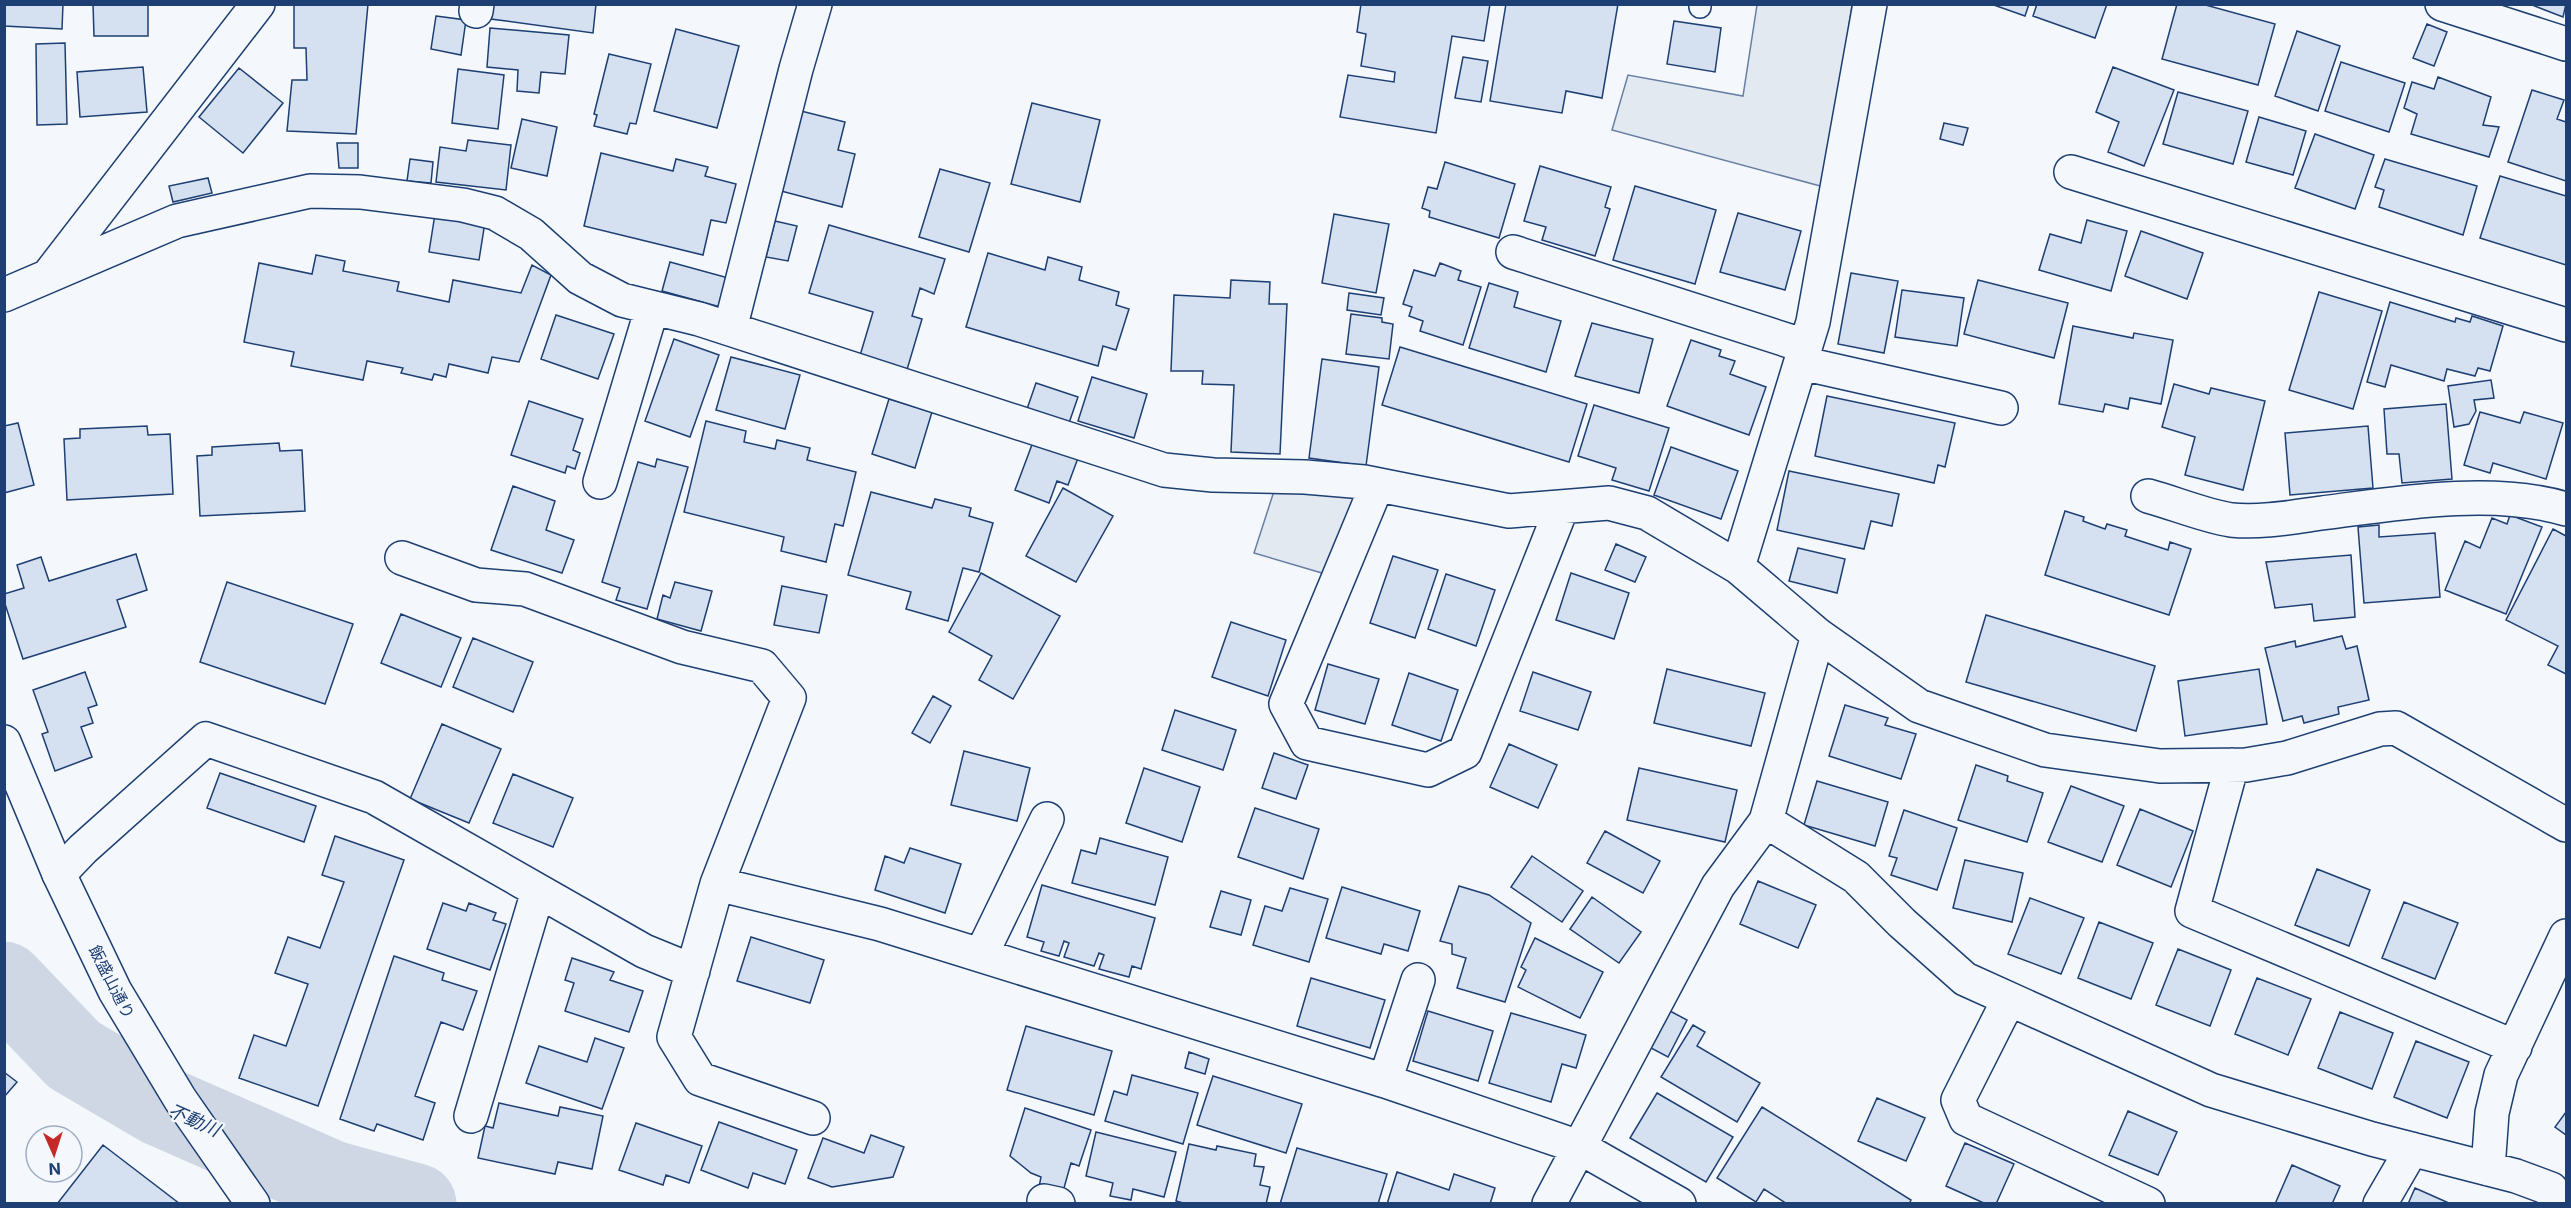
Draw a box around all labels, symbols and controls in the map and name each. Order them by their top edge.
street label: 飯盛山通り [85,942,139,1022]
water label: 不動川 [165,1099,225,1141]
north arrow [24,1124,84,1184]
text: N [48,1159,61,1179]

